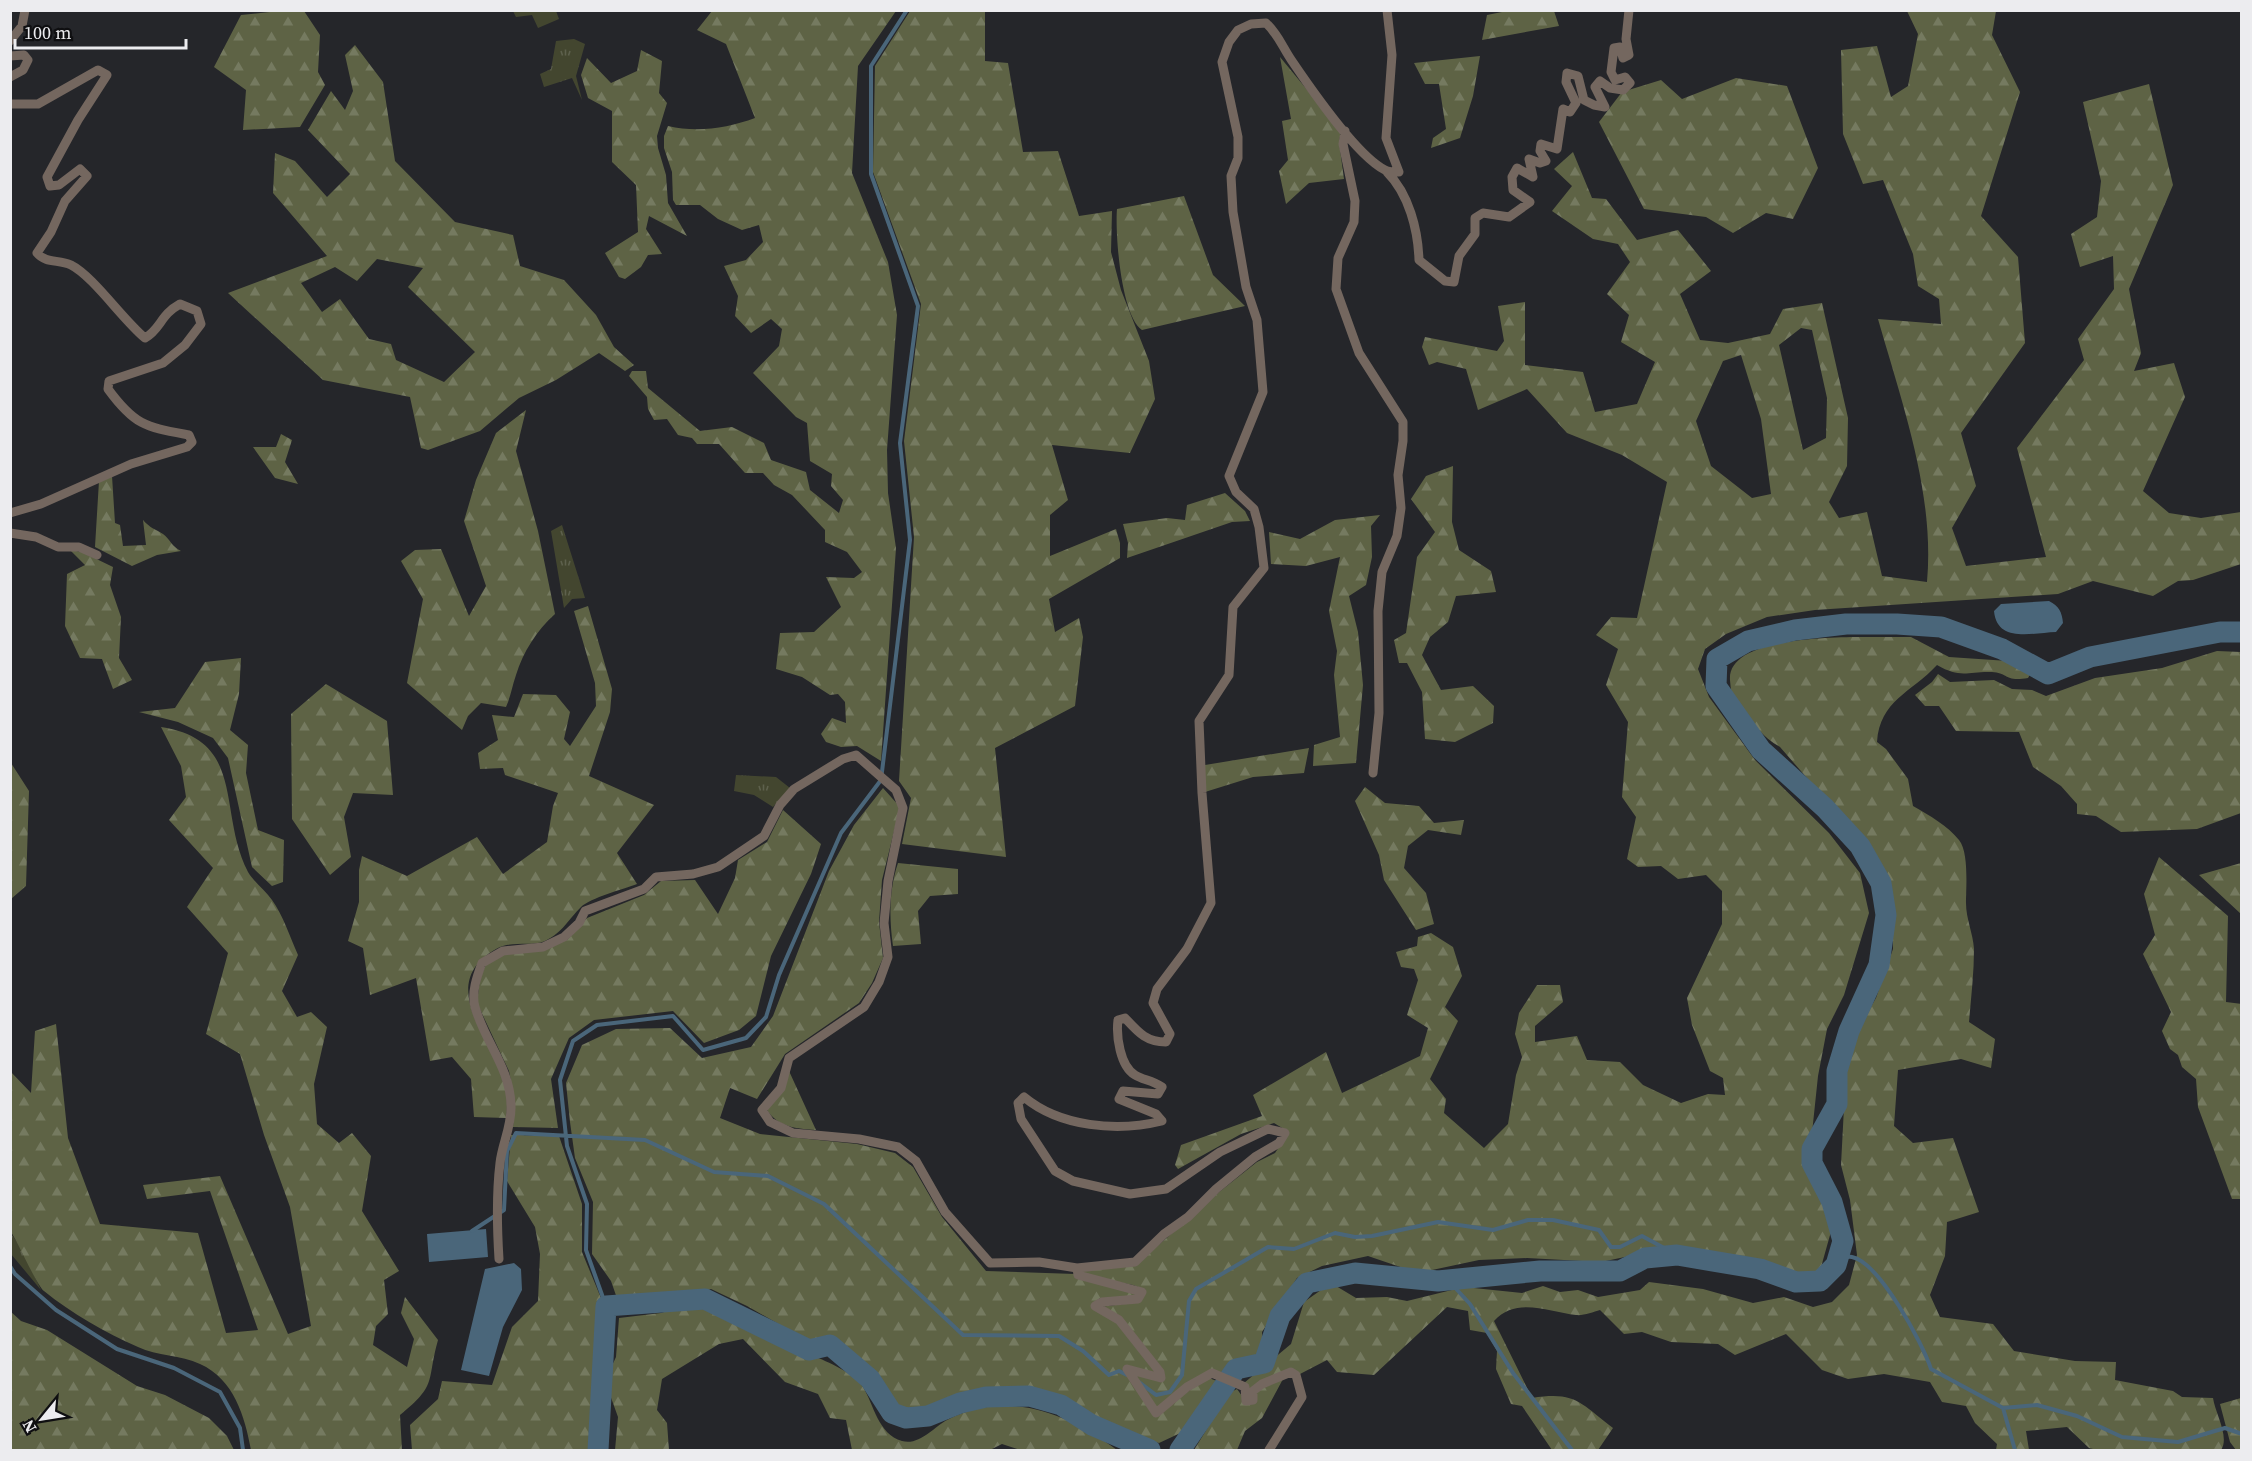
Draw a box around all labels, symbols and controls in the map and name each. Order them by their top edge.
scale bar [15,12,186,50]
text: 100 m [24,20,71,45]
north arrow [12,1389,72,1449]
text: N [16,1416,41,1437]

